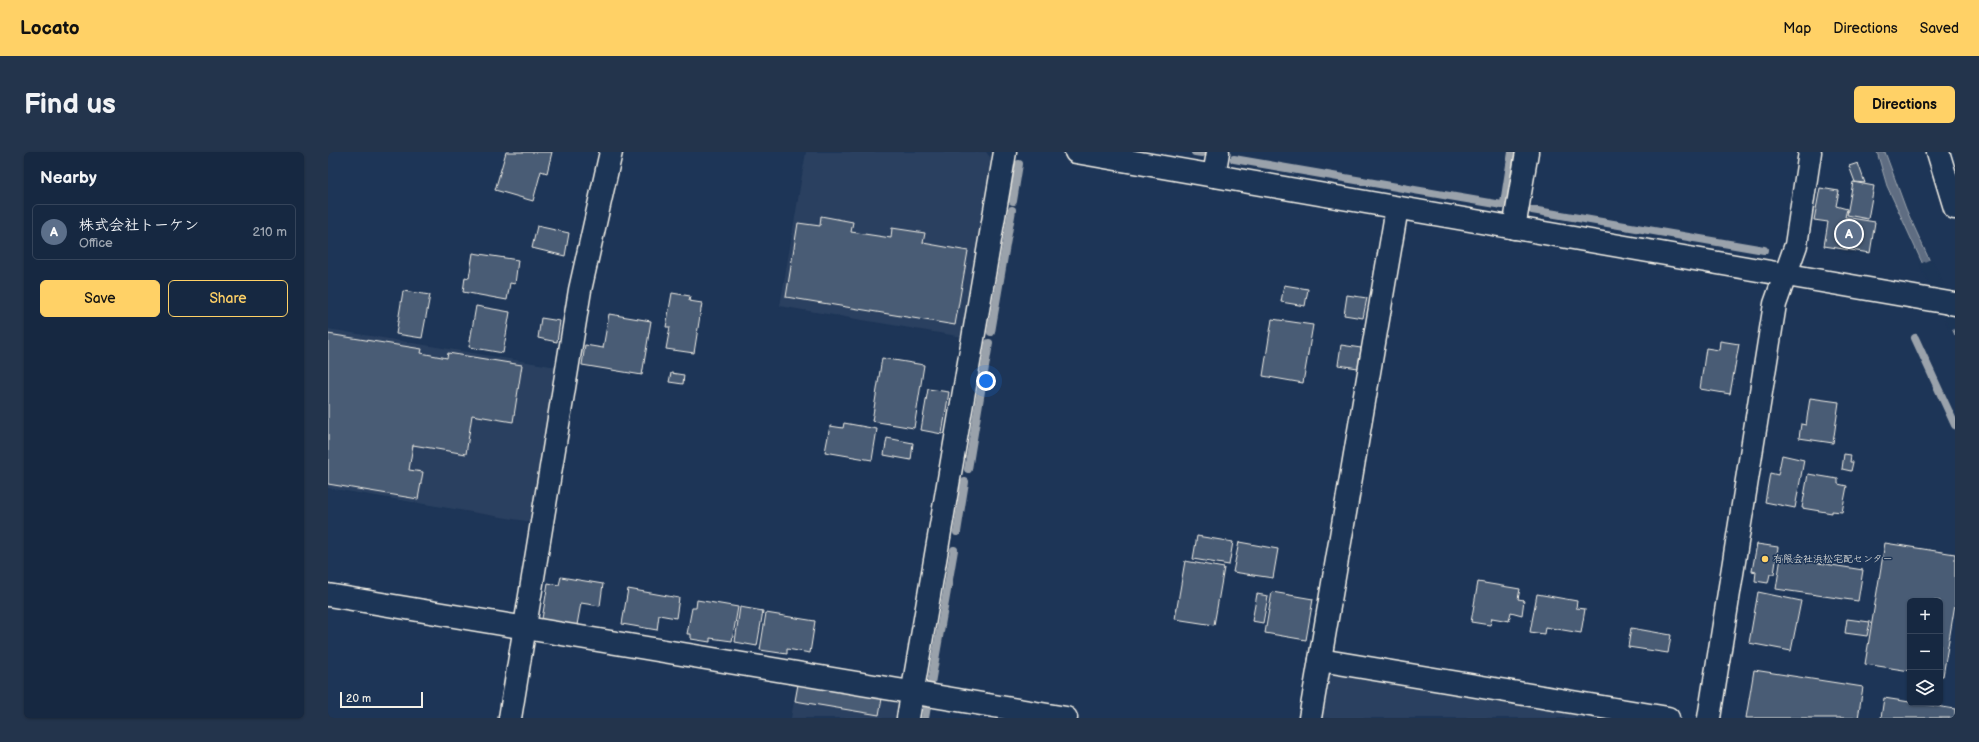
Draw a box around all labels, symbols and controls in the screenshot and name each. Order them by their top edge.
text: Locato [20,17,80,40]
text: Map [1783,20,1811,37]
text: Directions [1833,20,1898,37]
text: Saved [1920,20,1959,37]
button: Directions [1854,86,1955,123]
text: Find us [24,88,116,121]
text: Nearby [40,168,97,188]
text: 株式会社トーケン [79,216,199,235]
pin: A [1836,219,1862,249]
text: A [50,224,58,240]
text: 210 m [253,224,287,240]
text: Office [79,235,113,251]
button: Save [40,280,160,317]
button: Share [168,280,288,317]
your location [976,371,996,391]
place label: 有限会社浜松宅配センター [1773,553,1893,565]
marker: 有限会社浜松宅配センター [1760,554,1770,564]
map controls [1907,598,1943,706]
button: + [1907,598,1943,634]
button: − [1907,634,1943,670]
button: layers [1907,670,1943,706]
scale bar [340,690,423,709]
text: 20 m [346,692,371,705]

